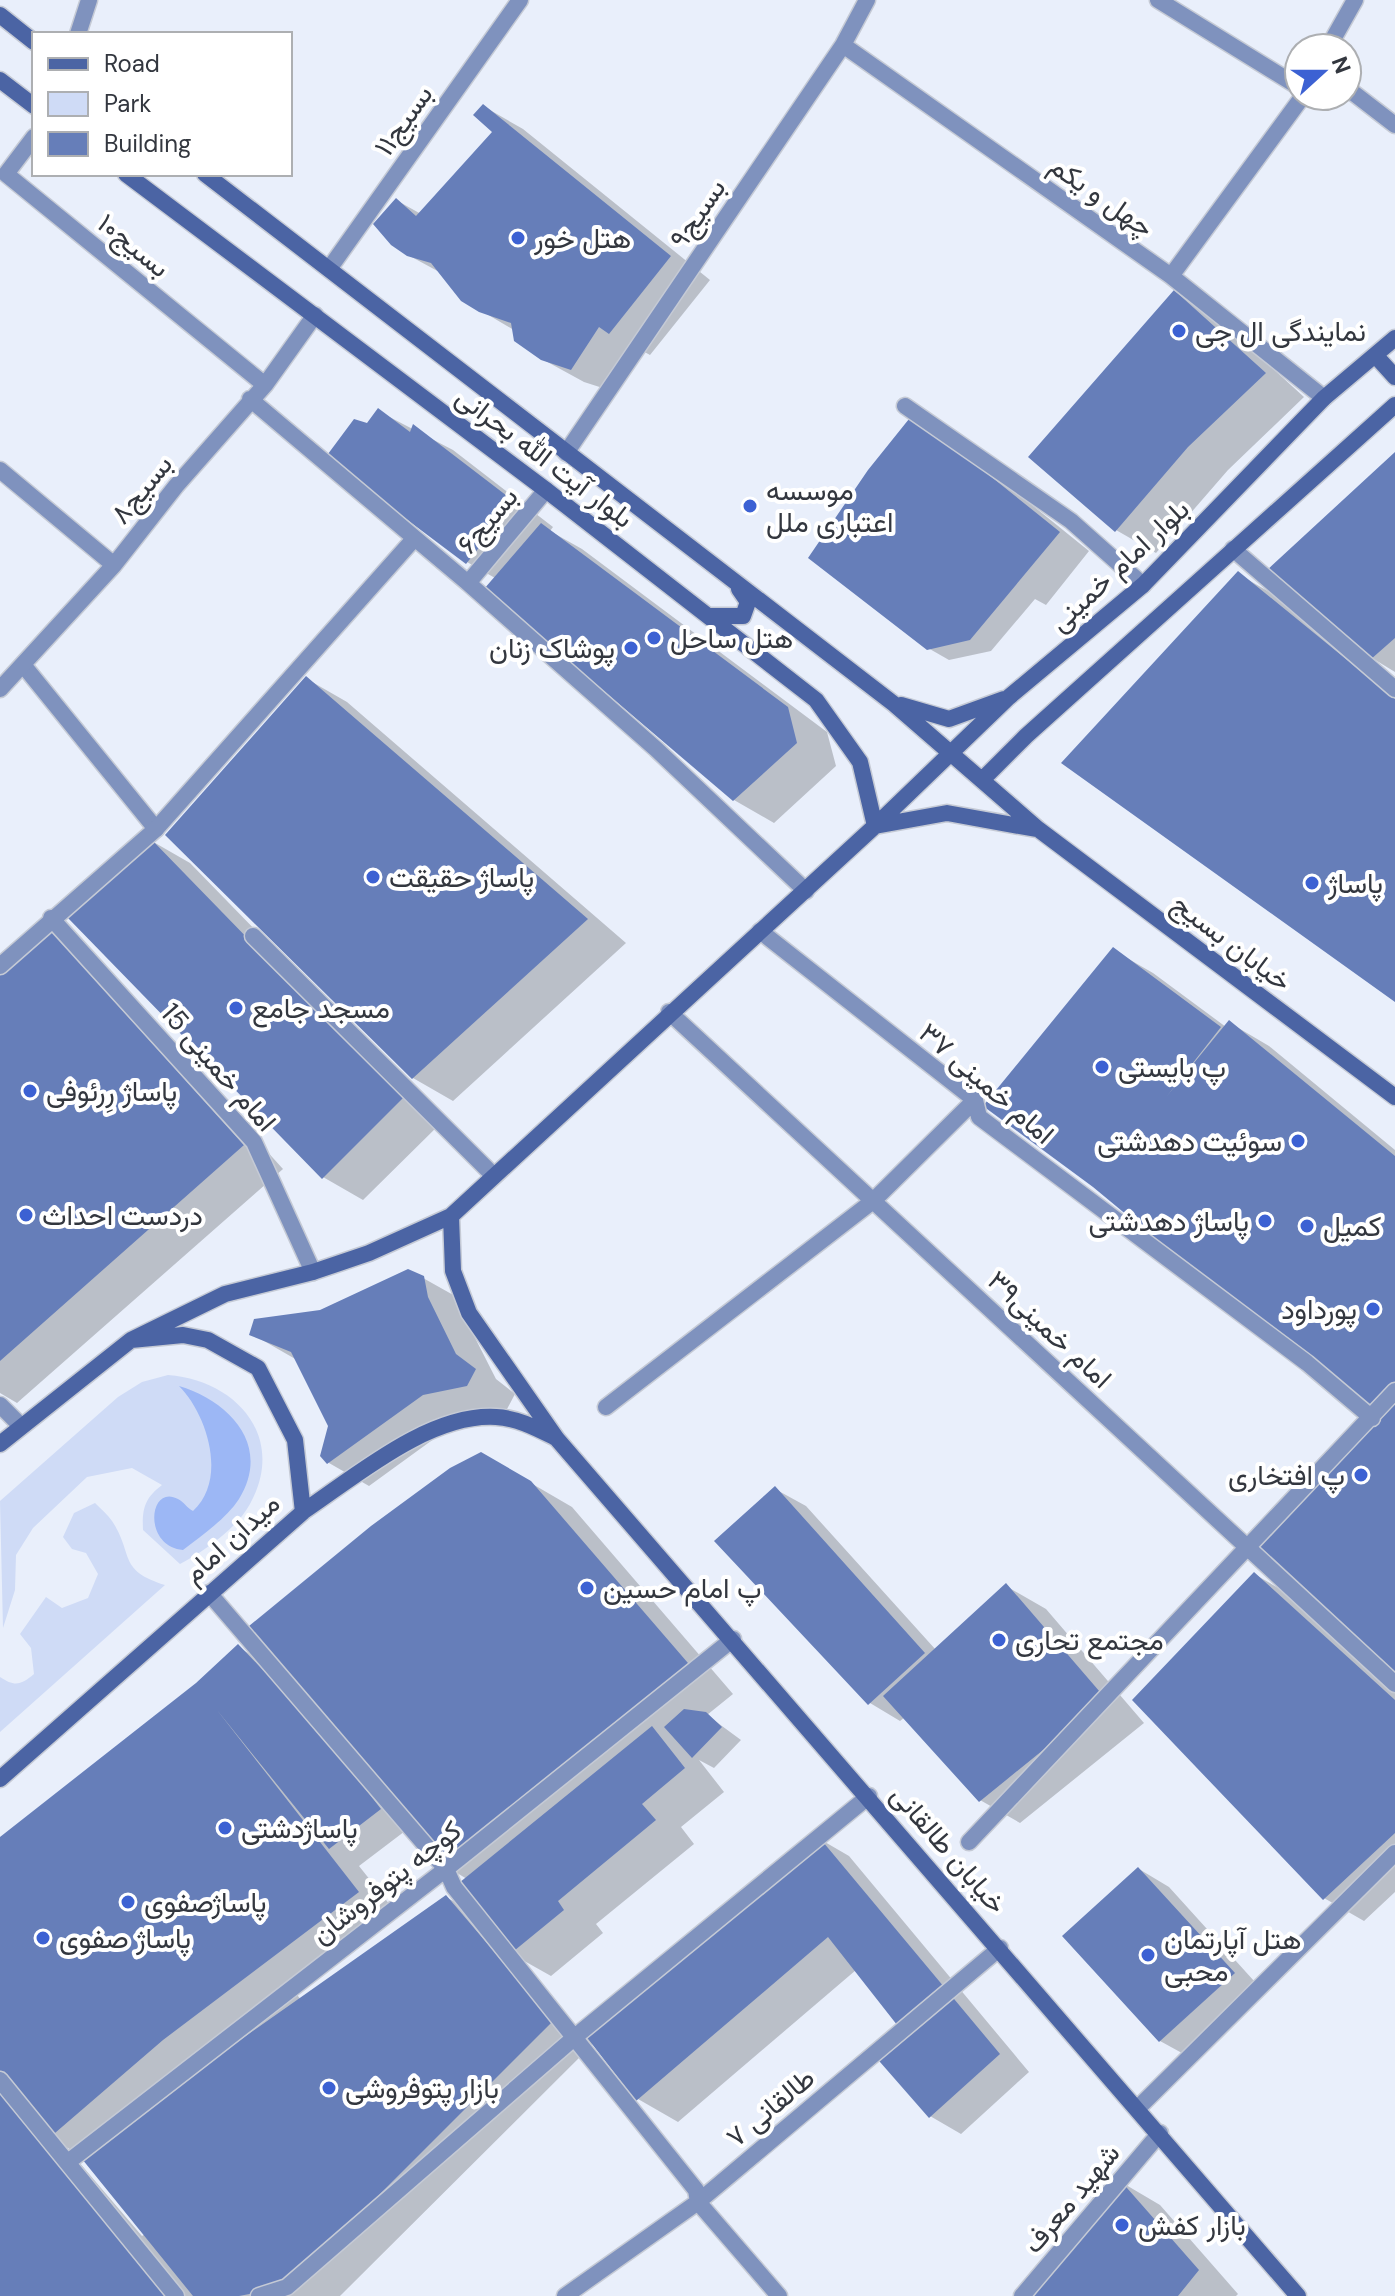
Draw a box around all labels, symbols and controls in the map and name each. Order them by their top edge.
legend [32,32,292,176]
north arrow [1283,32,1363,112]
text: Road [104,48,160,79]
text: N [1325,52,1358,78]
street label: بسیج۱۱ [366,77,442,164]
text: Park [104,88,151,119]
text: Building [104,128,191,159]
street label: چهل و یکم [1042,147,1161,246]
street label: بسیج۹ [661,171,735,256]
street label: بسیج۱۰ [89,205,177,287]
place label: هتل خور [533,220,631,257]
marker: هتل خور [509,229,527,247]
place label: نمایندگی ال جی [1195,313,1366,350]
marker: نمایندگی ال جی [1170,322,1188,340]
street label: بلوار آیت الله بحرانی [448,378,641,536]
street label: بسیج۸ [102,447,182,532]
place label: موسسه اعتباری ملل [766,472,894,541]
street label: بسیج۶ [449,479,527,562]
street label: بلوار امام خمینی [1041,491,1197,640]
marker: موسسه اعتباری ملل [741,497,759,515]
place label: هتل ساحل [670,620,793,657]
marker: هتل ساحل [645,629,663,647]
place label: پوشاک زنان [489,630,615,667]
marker: پوشاک زنان [622,639,640,657]
place label: پاساژ حقیقت [389,859,534,896]
place label: پاساژ [1327,865,1383,902]
marker: پاساژ حقیقت [364,868,382,886]
marker: پاساژ [1303,874,1321,892]
street label: خیابان بسیج [1164,885,1299,1000]
place label: مسجد جامع [252,990,390,1028]
street label: امام خمینی 15 [153,995,285,1139]
marker: مسجد جامع [227,999,245,1017]
street label: امام خمینی ۳۷ [911,1014,1062,1152]
place label: پ بایستی [1118,1049,1226,1086]
marker: پ بایستی [1093,1058,1111,1076]
place label: پاساژ رِرئوفی [46,1073,177,1113]
marker: پاساژ رِرئوفی [21,1082,39,1100]
place label: سوئیت دهدشتی [1097,1123,1282,1160]
marker: سوئیت دهدشتی [1289,1132,1307,1150]
place label: دردست احداث [42,1197,203,1234]
place label: پاساژ دهدشتی [1088,1203,1249,1240]
marker: دردست احداث [17,1206,35,1224]
place label: کمیل [1323,1208,1381,1245]
marker: پاساژ دهدشتی [1256,1212,1274,1230]
marker: کمیل [1298,1217,1316,1235]
street label: امام خمینی۳۹ [979,1262,1120,1397]
place label: پورداود [1281,1291,1357,1328]
marker: پورداود [1364,1300,1382,1318]
place label: پ افتخاری [1228,1457,1345,1494]
marker: پ افتخاری [1352,1466,1370,1484]
street label: میدان امام [175,1485,288,1592]
place label: پ امام حسین [603,1570,762,1607]
marker: پ امام حسین [578,1579,596,1597]
place label: مجتمع تحاری [1015,1622,1164,1660]
marker: مجتمع تحاری [990,1631,1008,1649]
street label: خیابان طالقانی [882,1777,1015,1922]
place label: پاساژدشتی [241,1810,358,1847]
street label: کوچه پتوفروشان [304,1812,469,1953]
marker: پاساژدشتی [216,1819,234,1837]
place label: پاساژصفوی [144,1884,267,1921]
marker: پاساژصفوی [119,1893,137,1911]
place label: پاساژ صفوی [59,1920,191,1957]
place label: هتل آپارتمان محبی [1164,1921,1302,1990]
marker: پاساژ صفوی [34,1929,52,1947]
marker: هتل آپارتمان محبی [1139,1946,1157,1964]
street label: طالقانی ۷ [718,2059,822,2155]
place label: بازار پتوفروشی [345,2070,499,2107]
marker: بازار پتوفروشی [320,2079,338,2097]
street label: شهید معرف [1015,2136,1128,2261]
place label: بازار کفش [1138,2207,1246,2244]
marker: بازار کفش [1113,2216,1131,2234]

